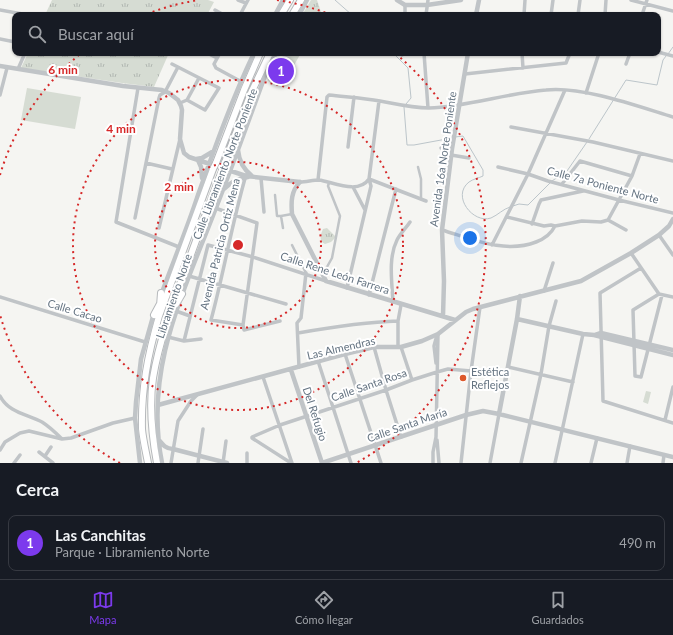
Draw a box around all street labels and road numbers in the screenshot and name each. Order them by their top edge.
street label: Calle Libramiento Norte Poniente [190,86,260,241]
street label: Avenida 16a Norte Poniente [427,90,458,227]
street label: Calle 7a Poniente Norte [546,163,661,206]
street label: Avenida Patricia Ortiz Mena [197,177,242,311]
street label: Calle Rene León Farrera [279,249,391,296]
street label: Libramiento Norte [153,252,194,340]
street label: Calle Cacao [46,296,104,325]
street label: Las Almendras [305,333,377,362]
street label: Calle Santa Rosa [329,365,408,404]
street label: Del Refugio [301,385,330,443]
street label: Calle Santa María [365,405,449,444]

